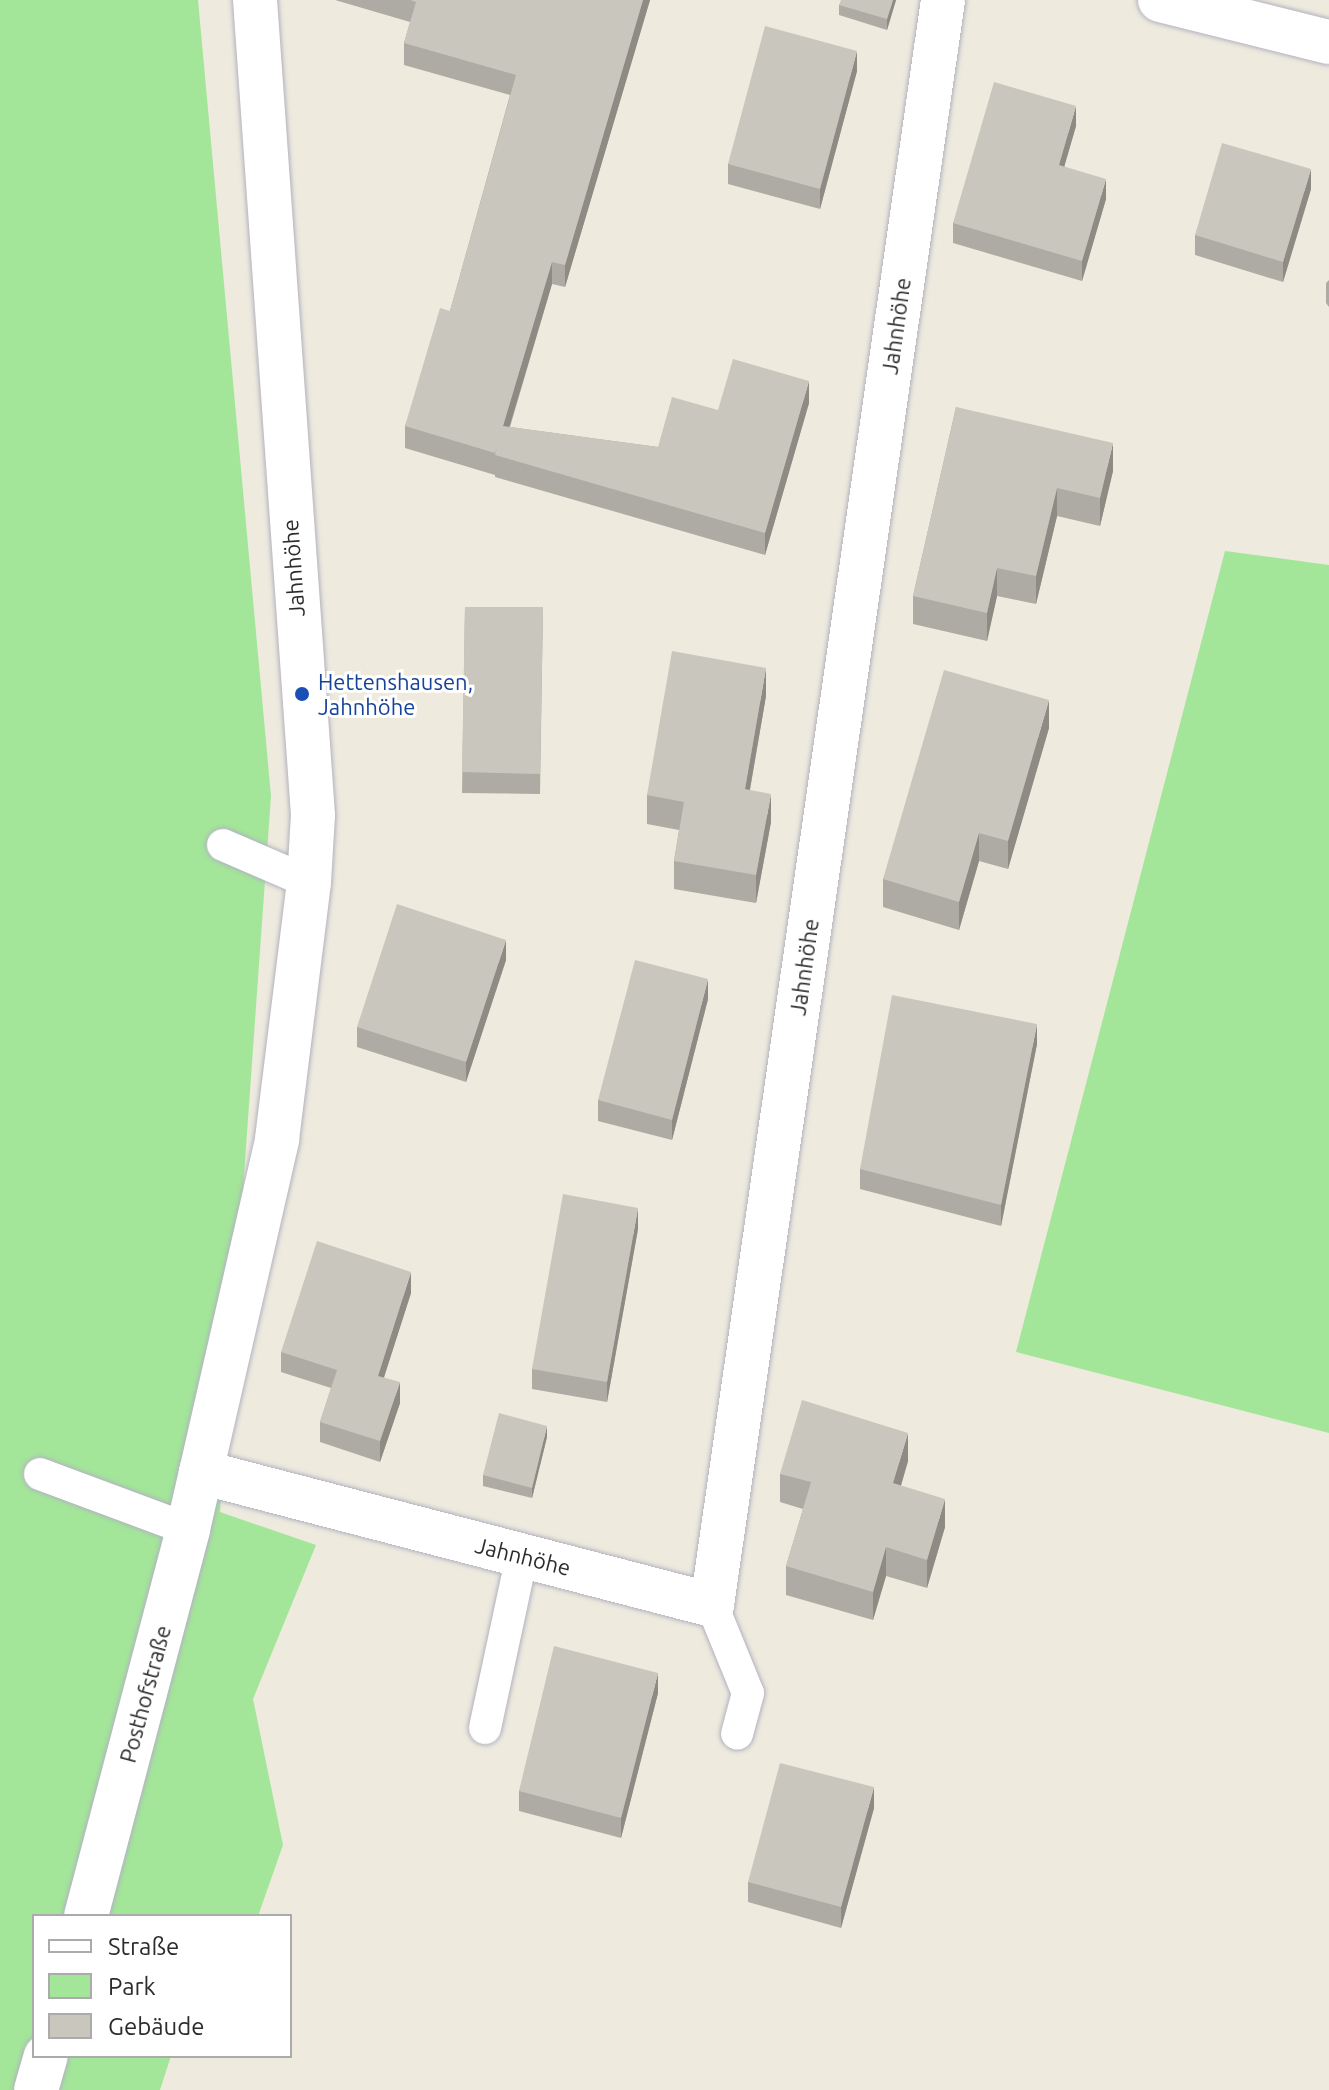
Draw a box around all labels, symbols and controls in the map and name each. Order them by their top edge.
street label: Jahnhöhe [876,276,916,376]
street label: Jahnhöhe [276,519,310,617]
place label: Hettenshausen, Jahnhöhe [318,668,473,720]
marker: Hettenshausen, Jahnhöhe [293,685,311,703]
street label: Jahnhöhe [784,917,824,1017]
street label: Jahnhöhe [473,1531,573,1581]
street label: Posthofstraße [114,1622,176,1766]
legend [32,1914,292,2058]
text: Straße [108,1933,179,1960]
text: Park [108,1973,156,2000]
text: Gebäude [108,2013,205,2040]

